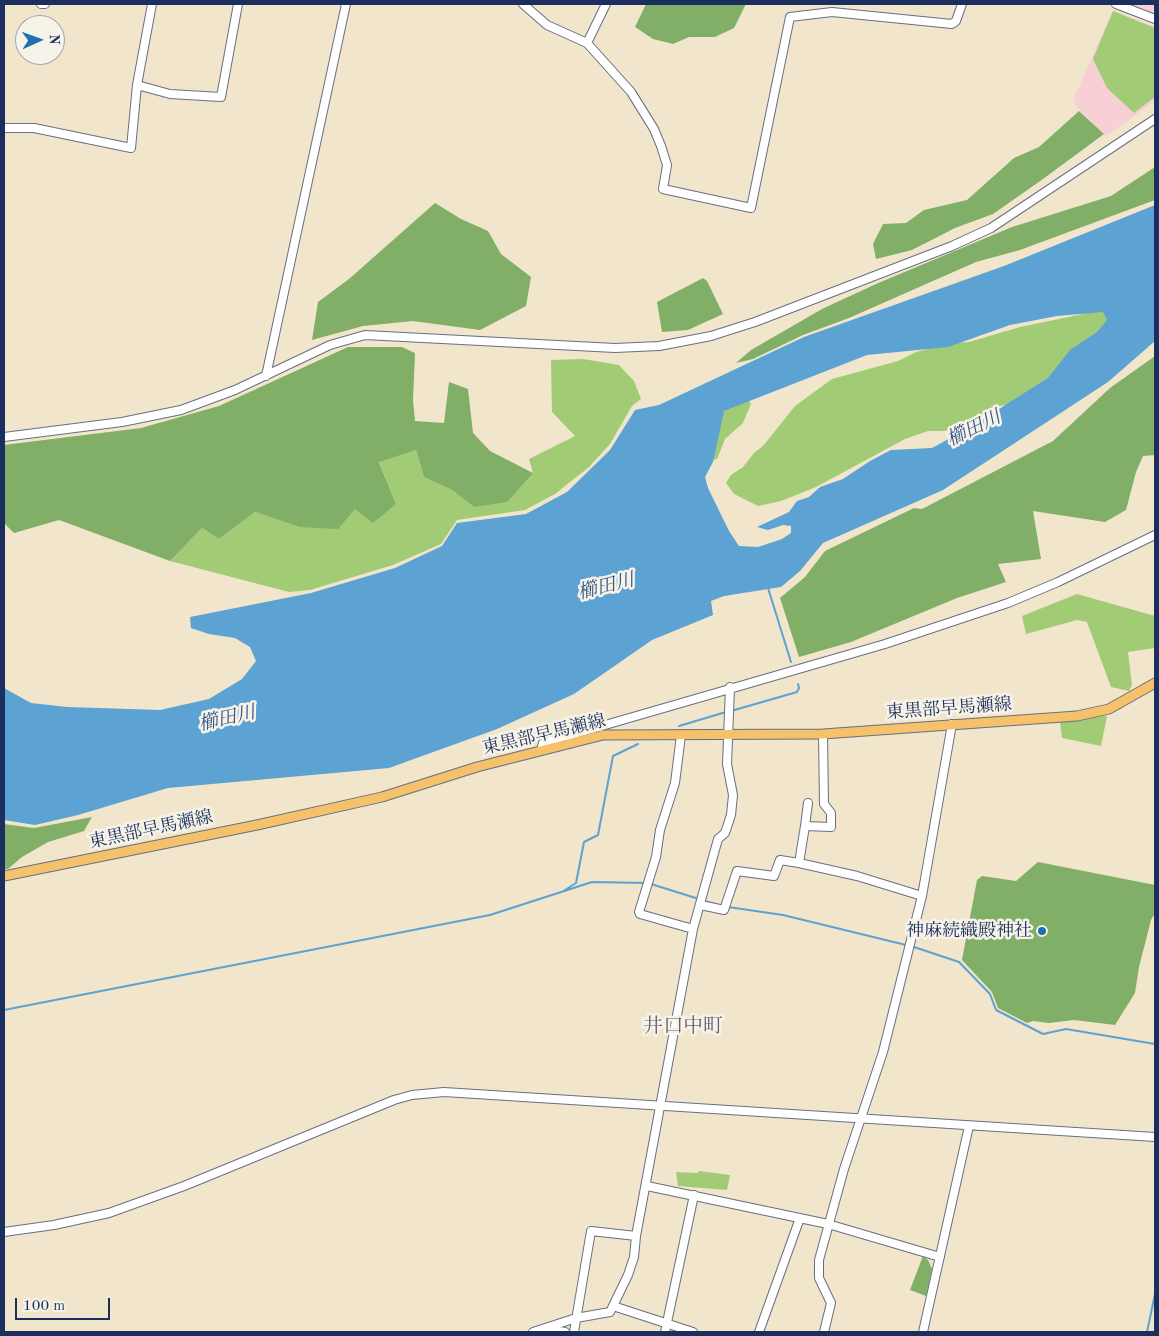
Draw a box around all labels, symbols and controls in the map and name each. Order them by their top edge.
north arrow [15,15,65,65]
text: N [47,34,61,45]
water label: 櫛田川 [943,406,1005,452]
water label: 櫛田川 [576,569,636,605]
street label: 東黒部早馬瀬線 [885,694,1013,724]
water label: 櫛田川 [197,701,257,737]
street label: 東黒部早馬瀬線 [480,710,608,760]
street label: 東黒部早馬瀬線 [87,806,215,854]
place label: 神麻続織殿神社 [906,920,1032,942]
marker: 神麻続織殿神社 [1036,925,1048,937]
district label: 井口中町 [643,1015,723,1039]
scale bar [18,1288,112,1320]
text: 100 m [23,1299,65,1314]

